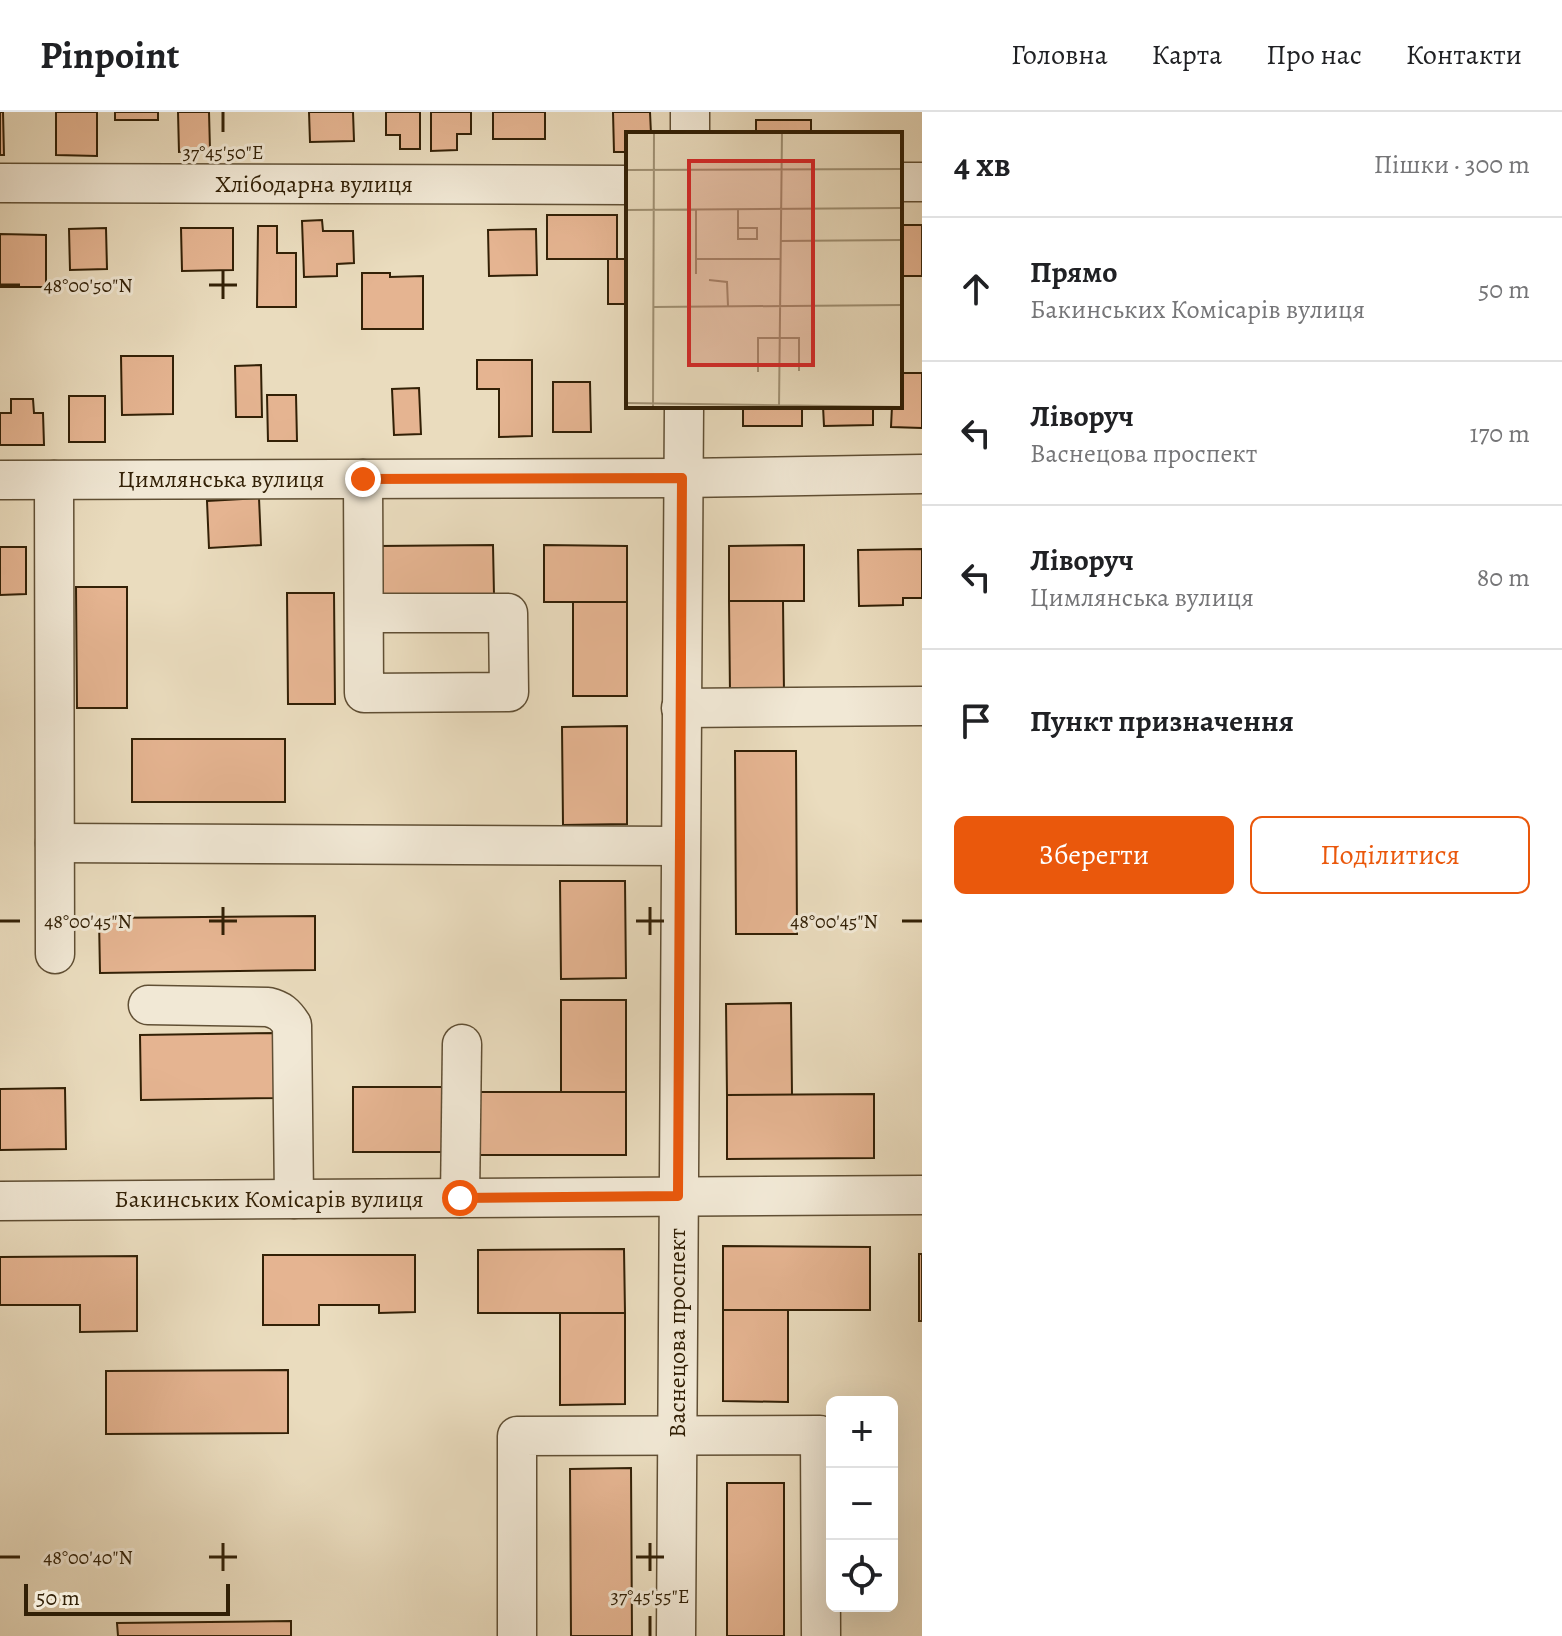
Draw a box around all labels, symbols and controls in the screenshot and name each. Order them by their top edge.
text: Pinpoint [40,29,179,81]
text: Головна [1011,36,1108,74]
text: Карта [1152,36,1222,74]
text: Про нас [1266,36,1362,74]
text: Контакти [1406,36,1522,74]
inset map [626,132,902,408]
text: 37°45'50"E [183,139,263,166]
text: 4 хв [954,141,1010,188]
text: Пішки · 300 m [1374,147,1530,182]
street label: Хлібодарна вулиця [215,168,413,200]
text: Прямо [1030,252,1117,292]
icon: ahead [954,267,998,311]
text: 48°00'50"N [43,272,133,299]
text: 50 m [1478,272,1530,307]
text: Бакинських Комісарів вулиця [1030,292,1365,327]
text: Ліворуч [1030,396,1134,436]
icon: left [954,411,998,455]
text: 170 m [1470,416,1530,451]
text: Васнецова проспект [1030,436,1257,471]
route end [345,461,381,497]
street label: Цимлянська вулиця [118,463,324,495]
text: Ліворуч [1030,540,1134,580]
icon: left [954,555,998,599]
text: 80 m [1477,560,1530,595]
text: Цимлянська вулиця [1030,580,1254,615]
icon: arrive [954,699,998,743]
text: Пункт призначення [1030,701,1294,741]
button: Зберегти [954,816,1234,894]
button: Поділитися [1250,816,1530,894]
text: 48°00'45"N [44,908,132,935]
text: 48°00'45"N [790,908,878,935]
route start [442,1180,478,1216]
street label: Бакинських Комісарів вулиця [114,1183,424,1215]
street label: Васнецова проспект [661,1228,693,1438]
map controls [826,1396,898,1612]
button: + [826,1396,898,1468]
button: − [826,1468,898,1540]
button: locate [826,1540,898,1612]
text: 48°00'40"N [43,1544,133,1571]
scale bar [24,1580,230,1616]
text: 50 m [36,1583,80,1613]
text: 37°45'55"E [611,1583,689,1610]

